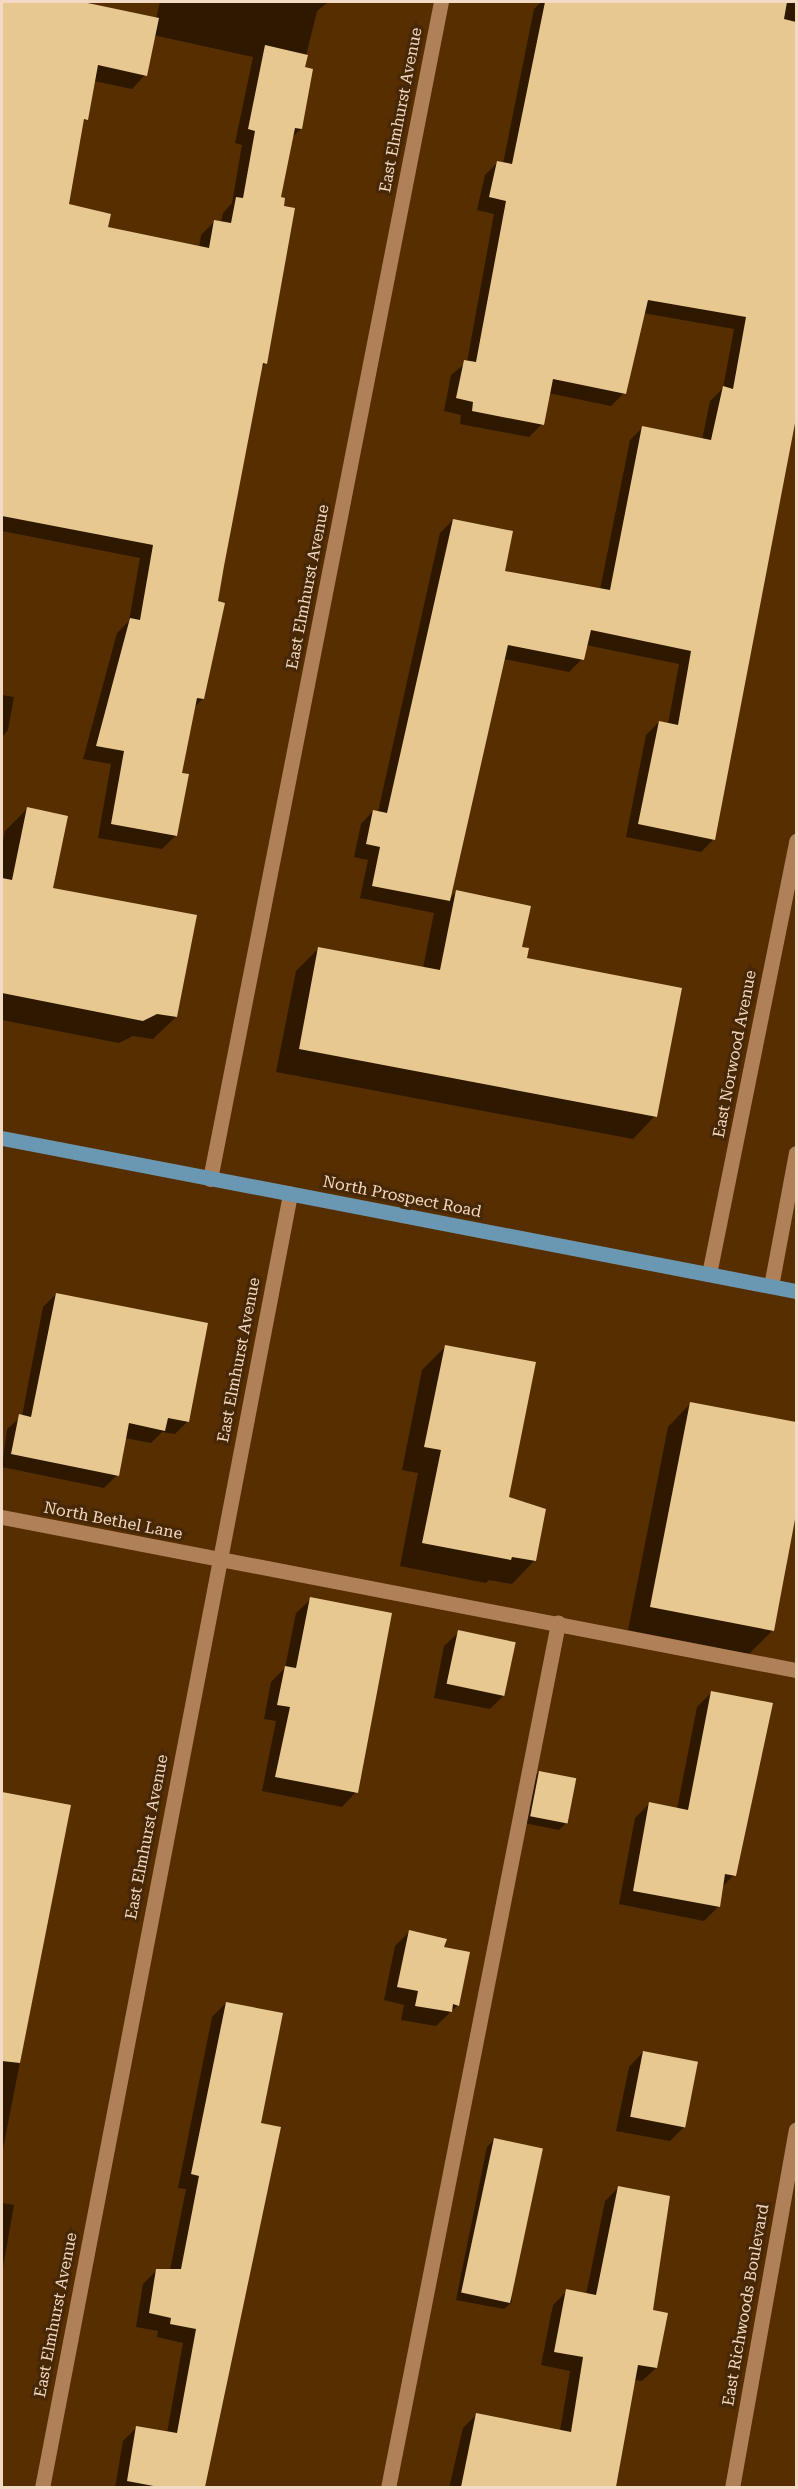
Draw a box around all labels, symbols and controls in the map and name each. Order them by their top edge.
street label: East Elmhurst Avenue [376,26,426,194]
street label: East Elmhurst Avenue [283,503,333,671]
street label: East Norwood Avenue [709,969,761,1139]
street label: North Prospect Road [321,1172,483,1222]
street label: East Elmhurst Avenue [214,1276,264,1444]
street label: North Bethel Lane [42,1498,184,1544]
street label: East Elmhurst Avenue [122,1753,172,1921]
street label: East Richwoods Boulevard [719,2202,773,2408]
street label: East Elmhurst Avenue [31,2231,81,2399]

